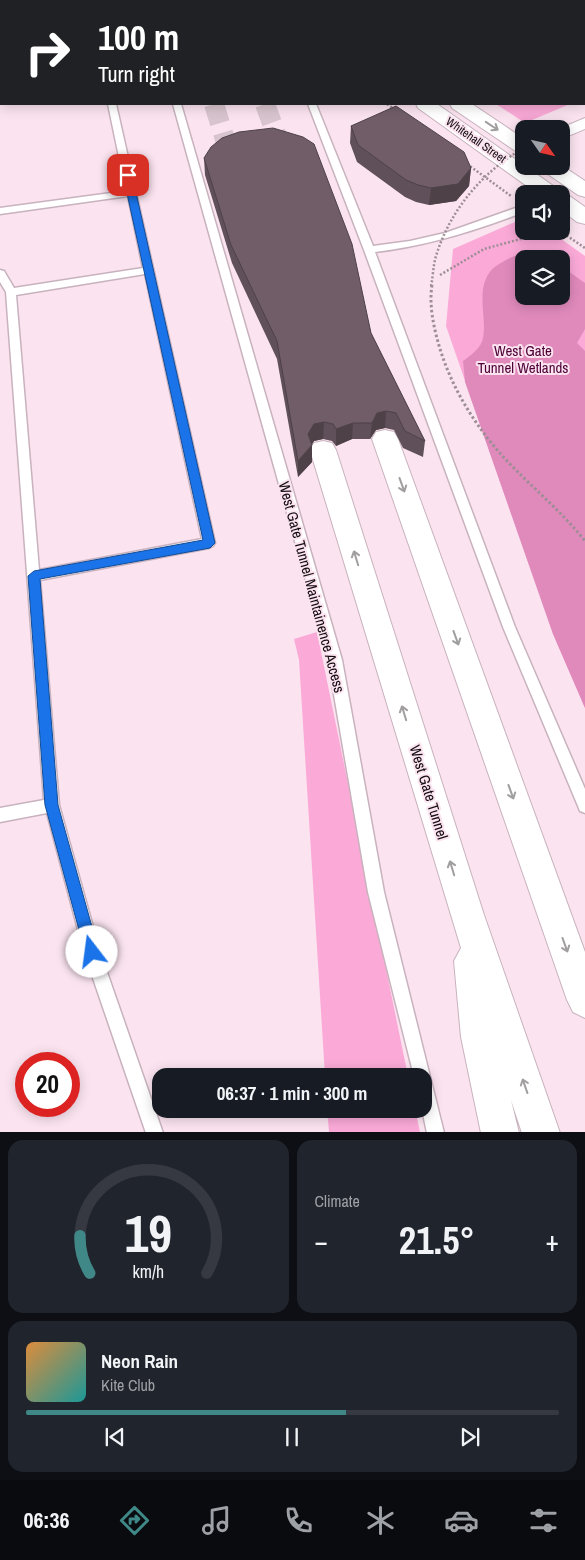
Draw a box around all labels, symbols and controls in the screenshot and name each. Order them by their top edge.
text: 100 m [98,14,179,61]
icon: right [15,20,80,85]
text: Turn right [98,59,175,89]
street label: Whitehall Street [443,113,509,167]
north arrow [515,120,570,175]
map controls [515,120,570,305]
one-way arrow [484,121,498,131]
pin [107,154,149,196]
icon: arrive [114,161,142,189]
button: sound [515,185,570,240]
button: layers [515,250,570,305]
park label: West Gate Tunnel Wetlands [477,340,569,378]
one-way arrow [398,477,407,493]
street label: West Gate Tunnel Maintainence Access [274,479,350,695]
one-way arrow [350,550,360,566]
one-way arrow [452,630,461,646]
one-way arrow [399,706,408,721]
street label: West Gate Tunnel [405,742,453,842]
one-way arrow [507,783,516,799]
one-way arrow [447,860,457,876]
position arrow [65,925,117,977]
one-way arrow [561,936,570,952]
speed limit sign: 20 [15,1052,80,1117]
one-way arrow [520,1079,530,1095]
text: 06:37 · 1 min · 300 m [217,1080,367,1106]
text: Climate [315,1190,360,1212]
text: 19 [125,1198,172,1268]
text: 21.5° [399,1215,475,1266]
text: − [315,1222,328,1260]
text: + [546,1222,559,1260]
text: km/h [132,1260,164,1284]
text: Neon Rain [101,1348,178,1374]
text: Kite Club [101,1374,155,1396]
icon: previous [101,1423,129,1451]
icon: pause [278,1423,306,1451]
icon: next [456,1423,484,1451]
icon: directions [117,1503,152,1538]
icon: music [199,1503,234,1538]
icon: phone [281,1503,316,1538]
icon: climate [363,1503,398,1538]
icon: car [444,1503,479,1538]
icon: filters [526,1503,561,1538]
text: 06:36 [23,1505,70,1535]

